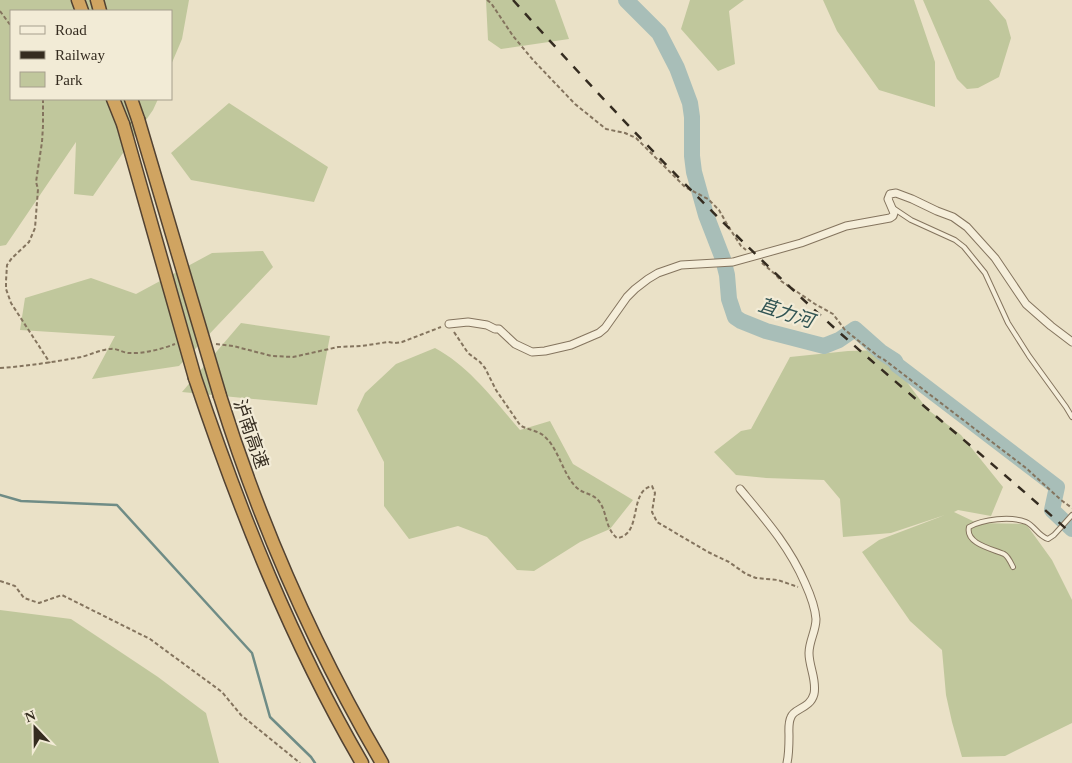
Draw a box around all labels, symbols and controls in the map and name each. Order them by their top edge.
legend [10,10,172,100]
text: Road [55,22,87,38]
text: Railway [55,47,105,63]
text: Park [55,72,83,88]
water label: 苴力河 [756,294,820,333]
street label: 泸南高速 [230,397,272,471]
north arrow [10,703,60,753]
text: N [23,708,38,725]

